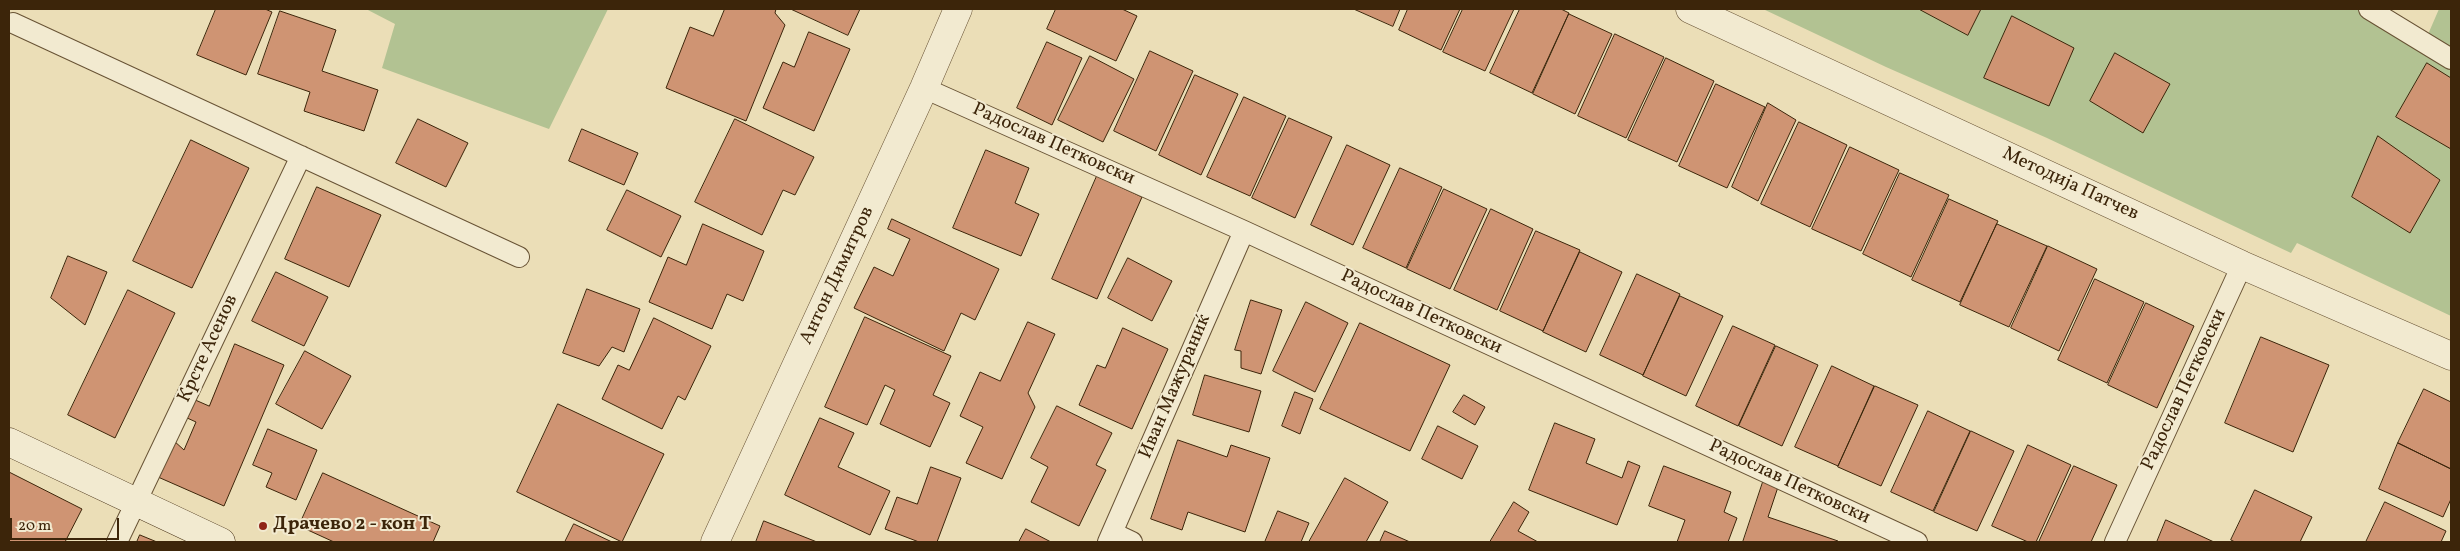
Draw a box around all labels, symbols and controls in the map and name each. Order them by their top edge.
street label: Радослав Петковски [968,99,1138,191]
street label: Методија Патчев [1998,143,2142,227]
street label: Антон Димитров [796,203,880,349]
street label: Радослав Петковски [1337,266,1505,360]
street label: Крсте Асенов [174,291,244,407]
street label: Радослав Петковски [2138,306,2232,474]
street label: Иван Мажураниќ [1135,311,1217,463]
street label: Радослав Петковски [1705,436,1873,530]
scale bar [12,508,121,540]
place label: Драчево 2 - кон T [273,515,431,537]
text: 20 m [18,516,51,537]
marker: Драчево 2 - кон T [257,520,269,532]

